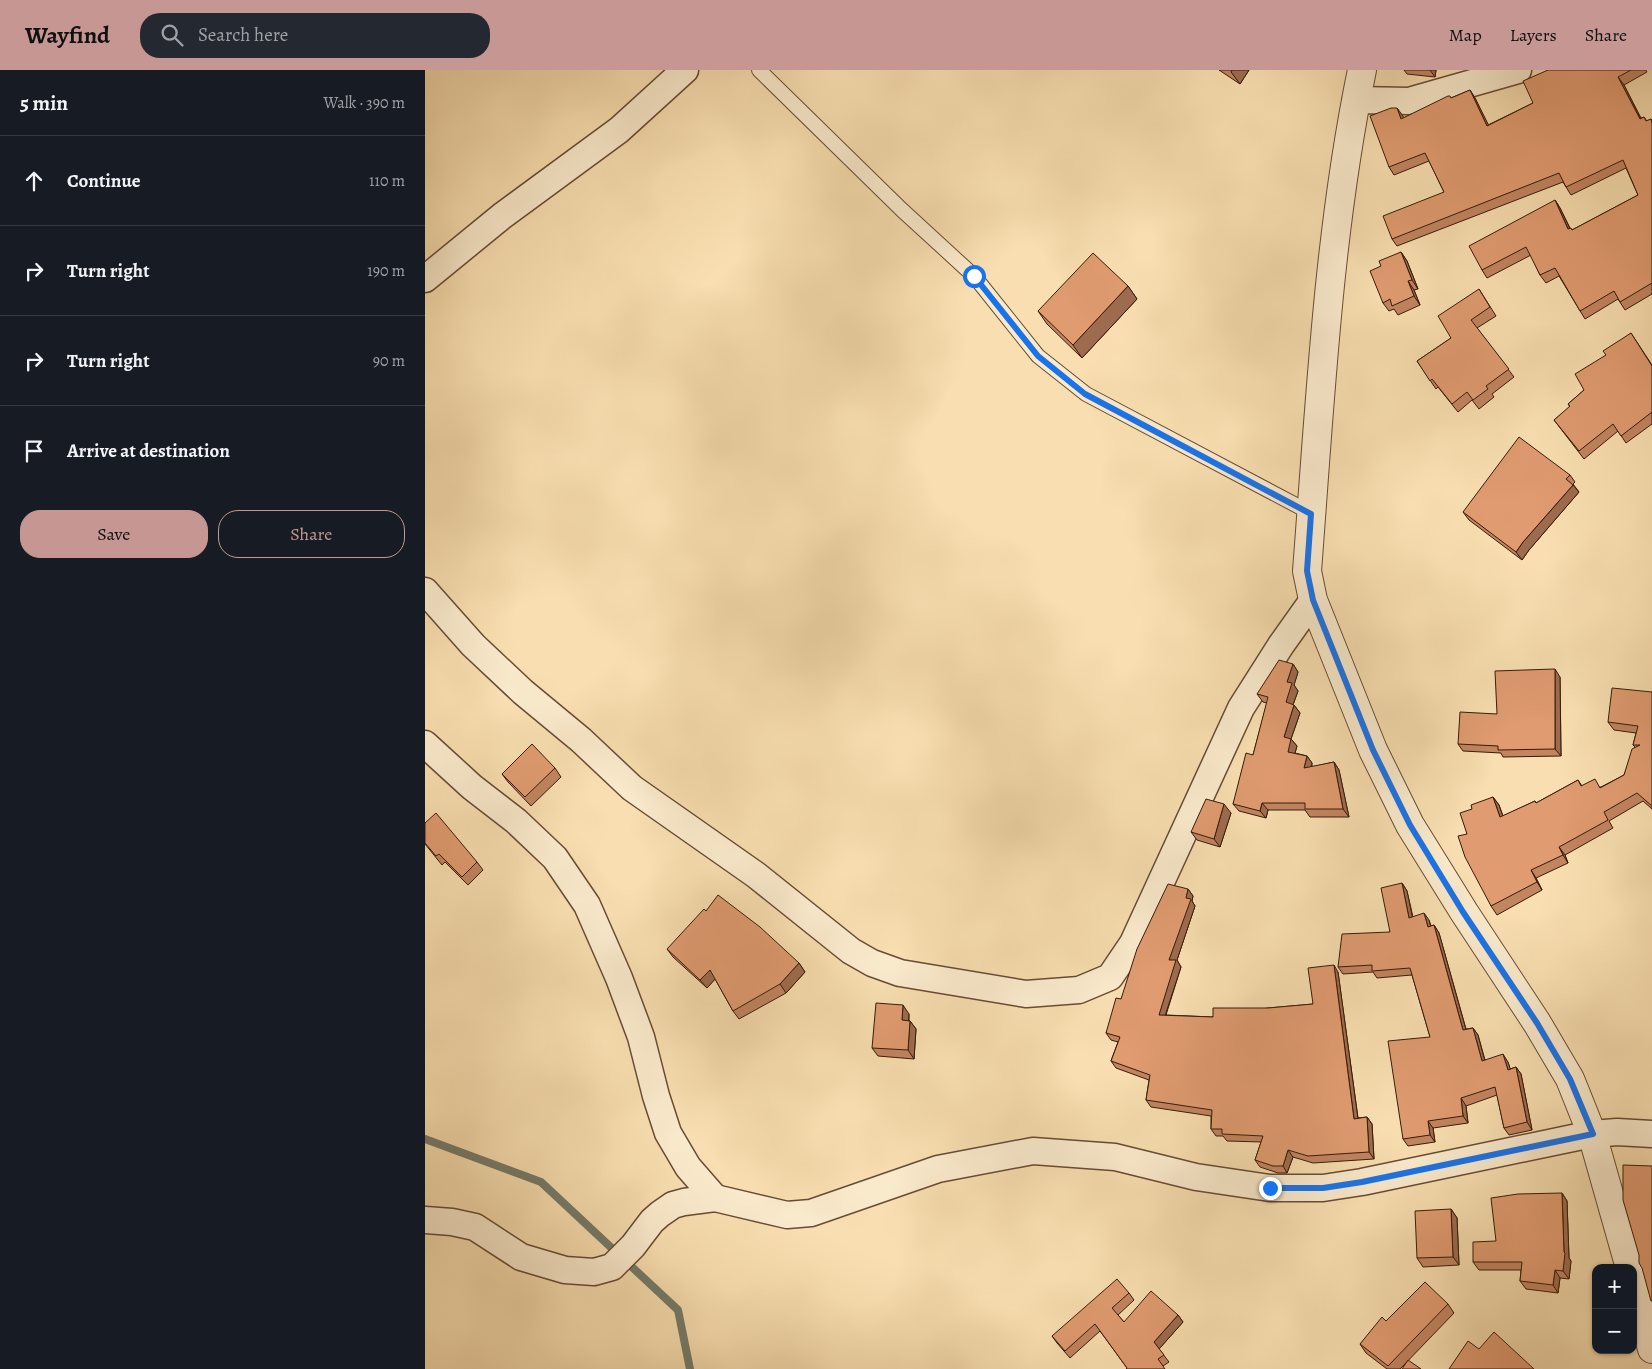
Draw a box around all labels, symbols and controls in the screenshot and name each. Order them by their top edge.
search box [140,13,490,58]
text: Wayfind [25,19,110,51]
icon: search [158,21,186,49]
text: Search here [198,22,288,48]
text: Map [1449,23,1482,47]
text: Layers [1510,23,1557,47]
text: Share [1585,23,1627,47]
text: 5 min [20,89,68,117]
text: Walk · 390 m [324,92,405,114]
icon: ahead [20,167,48,195]
text: Continue [67,168,141,194]
text: 110 m [369,170,405,192]
icon: right [20,257,48,285]
text: Turn right [67,258,149,284]
text: 190 m [367,260,405,282]
route start [963,265,986,288]
icon: right [20,347,48,375]
text: Turn right [67,348,149,374]
text: 90 m [373,350,405,372]
icon: arrive [20,437,48,465]
text: Arrive at destination [67,438,230,464]
button: Save [20,510,208,558]
button: Share [218,510,405,558]
route end [1259,1177,1282,1200]
map controls [1592,1264,1637,1354]
button: + [1592,1264,1637,1309]
button: − [1592,1309,1637,1354]

